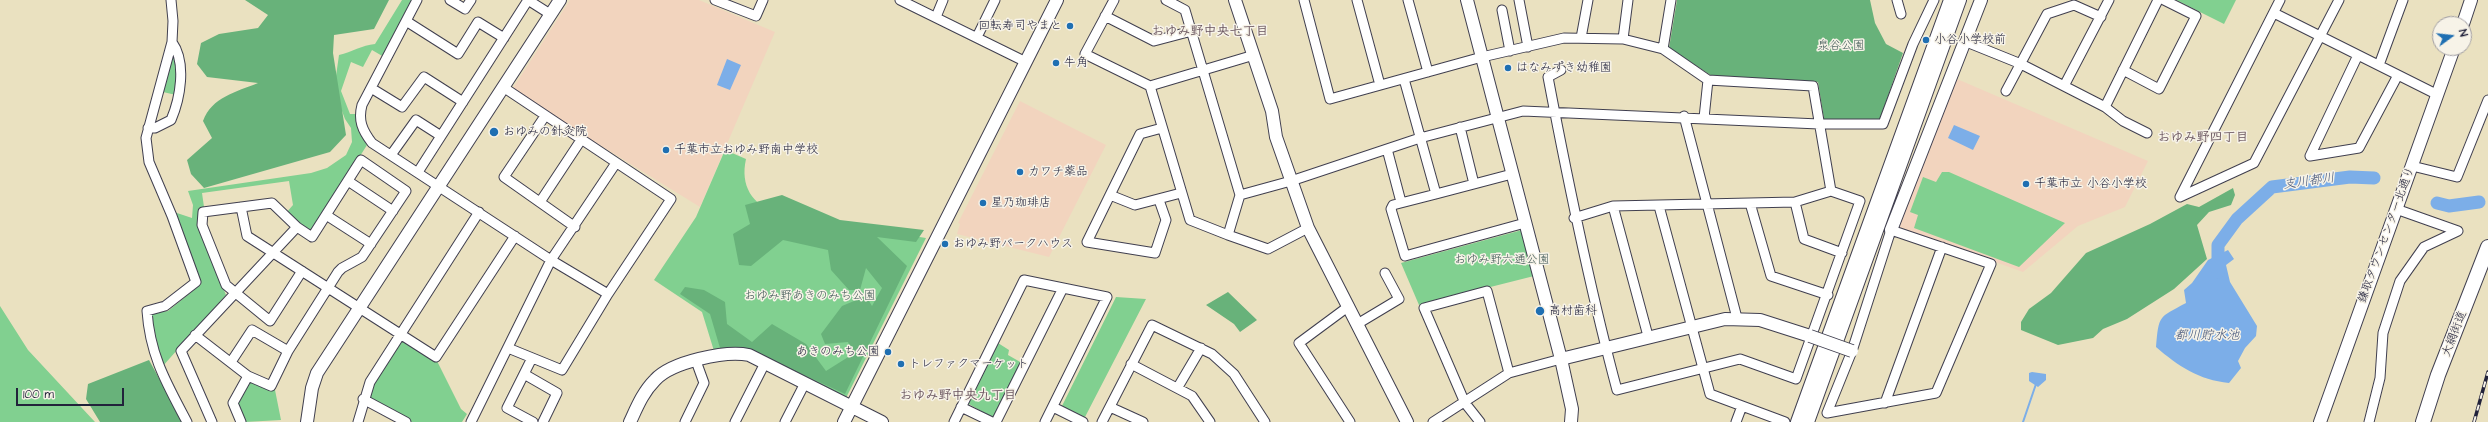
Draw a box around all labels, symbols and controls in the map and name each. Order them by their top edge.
north arrow [2432,16,2472,56]
place label: 回転寿司やまと [978,19,1062,33]
marker: 回転寿司やまと [1065,21,1075,31]
district label: おゆみ野中央七丁目 [1152,24,1268,40]
text: N [2455,28,2471,38]
place label: 小谷小学校前 [1934,33,2006,47]
marker: 小谷小学校前 [1921,35,1931,45]
park label: 泉谷公園 [1817,39,1865,53]
place label: 牛角 [1064,56,1088,70]
marker: 牛角 [1051,58,1061,68]
place label: はなみずき幼稚園 [1516,61,1612,75]
marker: はなみずき幼稚園 [1503,63,1513,73]
place label: おゆみの針灸院 [503,125,587,139]
marker: おゆみの針灸院 [488,126,500,138]
district label: おゆみ野四丁目 [2158,130,2248,146]
place label: 千葉市立おゆみ野南中学校 [674,143,818,157]
marker: 千葉市立おゆみ野南中学校 [661,145,671,155]
place label: カワチ薬品 [1028,165,1088,179]
street label: 鎌取タウンセンター北通り [2356,165,2418,305]
marker: カワチ薬品 [1015,167,1025,177]
water label: 支川都川 [2282,171,2336,193]
place label: 千葉市立 小谷小学校 [2034,177,2147,191]
marker: 千葉市立 小谷小学校 [2021,179,2031,189]
place label: 星乃珈琲店 [991,196,1051,210]
marker: 星乃珈琲店 [978,198,988,208]
place label: おゆみ野パークハウス [953,237,1073,251]
marker: おゆみ野パークハウス [940,239,950,249]
park label: おゆみ野六通公園 [1454,253,1550,267]
park label: おゆみ野あきのみち公園 [744,289,876,303]
place label: 高村歯科 [1549,304,1597,318]
marker: 高村歯科 [1534,305,1546,317]
street label: 大網街道 [2440,309,2470,359]
water label: 都川貯水池 [2175,328,2239,344]
place label: あきのみち公園 [796,345,880,359]
marker: あきのみち公園 [883,347,893,357]
place label: トレファクマーケット [909,357,1029,371]
marker: トレファクマーケット [896,359,906,369]
scale bar [18,380,126,406]
text: 100 m [23,386,54,403]
district label: おゆみ野中央九丁目 [900,388,1016,404]

